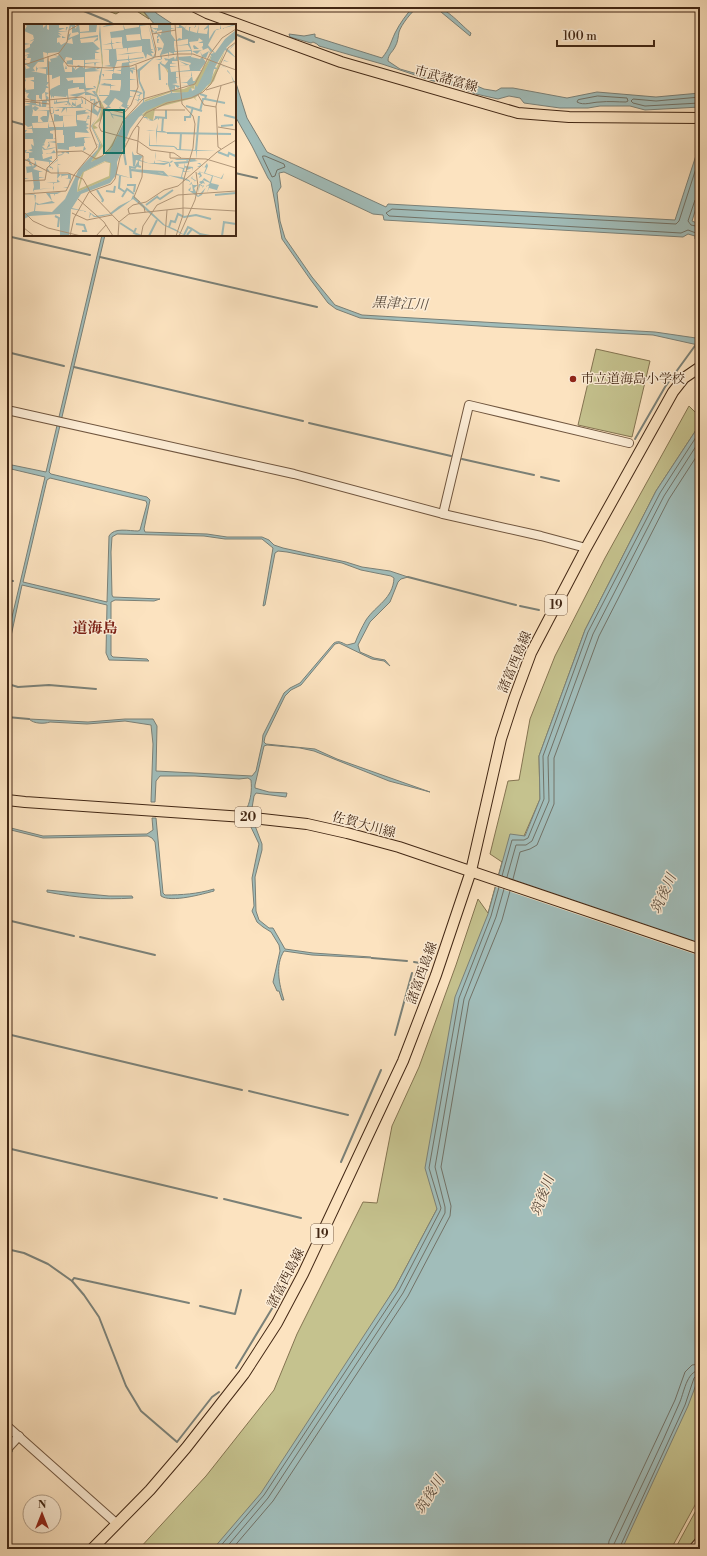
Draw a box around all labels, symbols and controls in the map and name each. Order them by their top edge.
scale bar [557,22,654,48]
inset map [24,24,236,236]
text: 100 m [563,29,597,44]
street label: 市武諸富線 [413,62,479,96]
water label: 黒津江川 [372,294,430,315]
place label: 市立道海島小学校 [581,371,685,387]
marker: 市立道海島小学校 [568,374,578,384]
road number: 19 [545,595,567,615]
district label: 道海島 [72,619,118,638]
street label: 諸富西島線 [495,629,535,695]
road number: 20 [235,807,261,827]
street label: 佐賀大川線 [331,809,397,841]
water label: 筑後川 [647,869,682,917]
street label: 諸富西島線 [403,940,441,1006]
water label: 筑後川 [527,1171,559,1219]
road number: 19 [311,1224,333,1244]
street label: 諸富西島線 [264,1245,308,1311]
water label: 筑後川 [411,1471,450,1518]
north arrow [22,1494,62,1534]
text: N [38,1498,47,1512]

